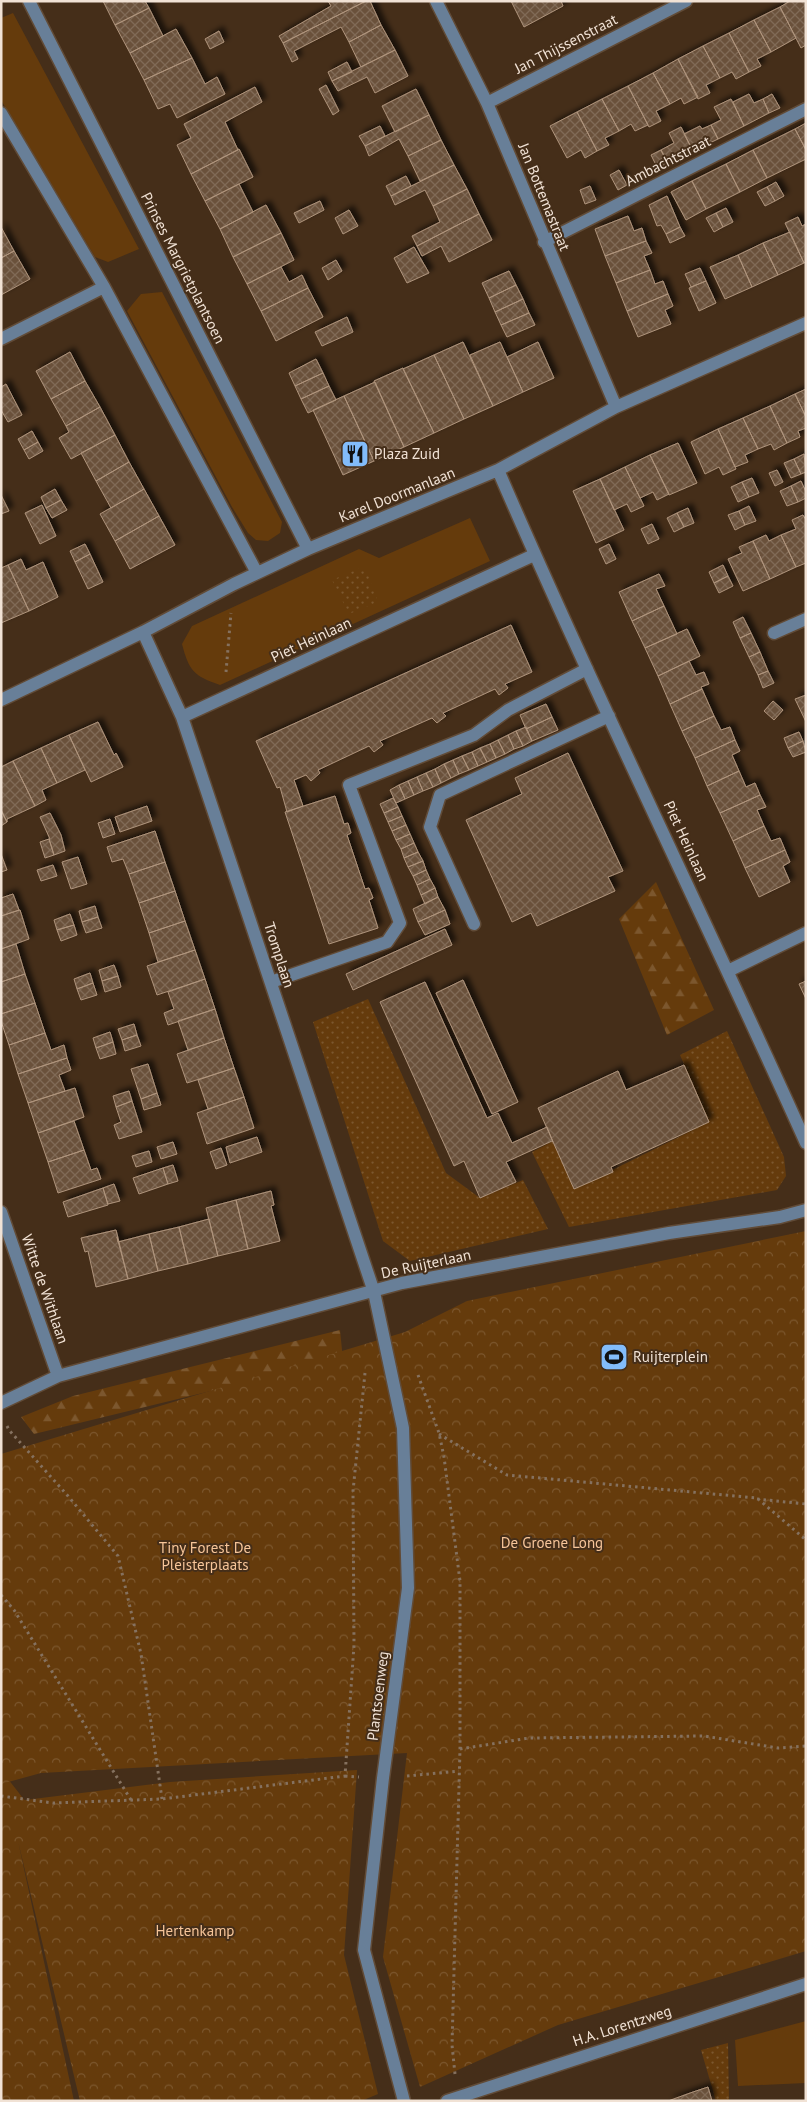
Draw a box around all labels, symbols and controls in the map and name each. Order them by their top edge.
street label: Jan Thijssenstraat [510,9,620,78]
street label: Ambachtstraat [622,131,714,190]
street label: Jan Bottemastraat [514,139,575,253]
street label: Prinses Margrietplantsoen [137,189,230,347]
restaurant icon: Plaza Zuid [340,439,370,469]
place label: Plaza Zuid [374,444,440,463]
street label: Karel Doormanlaan [336,463,458,526]
street label: Piet Heinlaan [268,613,354,666]
street label: Piet Heinlaan [660,798,713,884]
street label: Tromplaan [260,920,299,990]
street label: Witte de Withlaan [18,1232,73,1346]
street label: De Ruijterlaan [379,1245,473,1282]
sports icon: Ruijterplein [599,1342,629,1372]
place label: Ruijterplein [633,1347,708,1366]
park label: De Groene Long [501,1533,603,1552]
park label: Tiny Forest De Pleisterplaats [159,1538,251,1574]
street label: Plantsoenweg [363,1650,392,1742]
park label: Hertenkamp [156,1921,234,1940]
street label: H.A. Lorentzweg [570,2001,674,2050]

